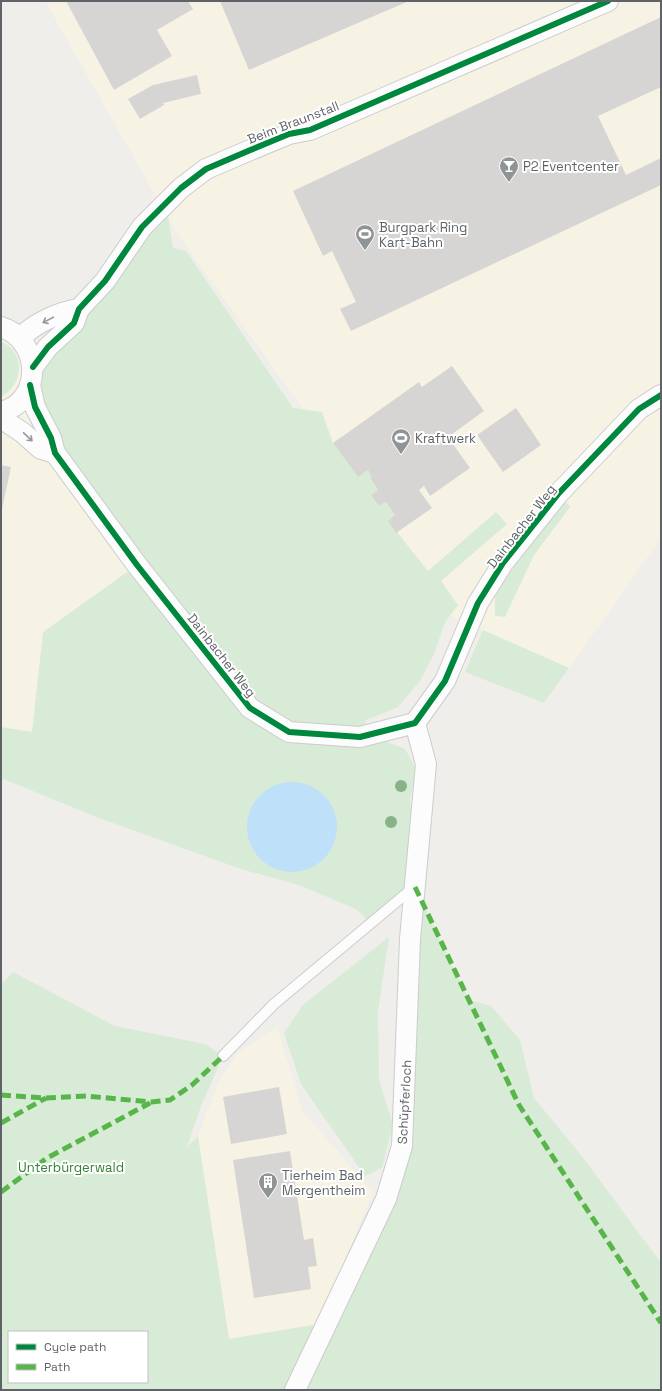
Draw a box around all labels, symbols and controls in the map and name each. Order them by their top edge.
street label: Beim Braunstall [245,97,342,148]
bar icon: P2 Eventcenter [498,155,520,183]
place label: P2 Eventcenter [523,158,619,175]
place label: Burgpark Ring Kart-Bahn [379,219,467,251]
sports icon: Burgpark Ring Kart-Bahn [354,223,376,251]
one-way arrow [42,317,54,324]
sports icon: Kraftwerk [390,427,412,455]
place label: Kraftwerk [415,430,476,447]
one-way arrow [23,432,33,442]
street label: Dainbacher Weg [483,481,559,572]
street label: Dainbacher Weg [184,610,260,701]
street label: Schüpferloch [394,1059,415,1145]
park label: Unterbürgerwald [18,1159,124,1176]
place label: Tierheim Bad Mergentheim [282,1167,365,1199]
building icon: Tierheim Bad Mergentheim [257,1171,279,1199]
legend [8,1331,148,1383]
text: Cycle path [44,1339,106,1355]
text: Path [44,1359,70,1375]

